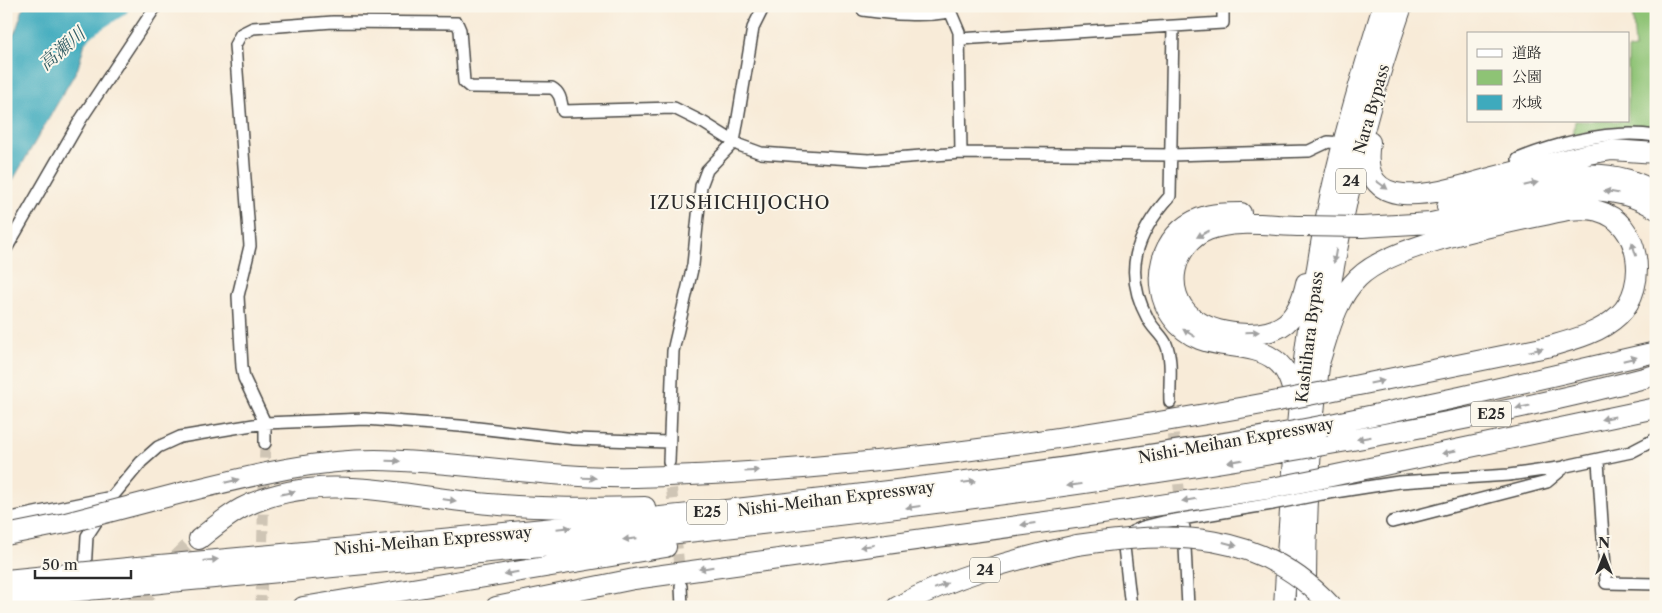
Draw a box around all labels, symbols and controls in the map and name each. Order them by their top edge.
water label: 高瀬川 [34,22,91,75]
legend [1467,32,1630,122]
text: 道路 [1512,43,1542,62]
street label: Nara Bypass [1349,62,1393,156]
text: 公園 [1512,67,1542,86]
text: 水域 [1512,93,1542,112]
road number: 24 [1336,168,1366,194]
one-way arrow [1375,180,1389,190]
one-way arrow [1523,180,1538,188]
one-way arrow [1603,187,1619,195]
district label: IZUSHICHIJOCHO [649,192,831,214]
one-way arrow [1195,230,1210,238]
one-way arrow [1629,241,1637,256]
one-way arrow [1331,248,1339,264]
street label: Kashihara Bypass [1291,270,1327,404]
one-way arrow [1182,328,1195,338]
one-way arrow [1244,328,1260,336]
one-way arrow [1528,346,1543,354]
one-way arrow [1623,355,1638,363]
one-way arrow [1369,377,1385,385]
road number: E25 [1471,402,1511,426]
one-way arrow [1516,403,1531,411]
street label: Nishi-Meihan Expressway [1136,413,1337,467]
one-way arrow [1600,415,1616,423]
one-way arrow [1355,434,1371,442]
one-way arrow [1442,448,1457,456]
one-way arrow [385,457,401,465]
one-way arrow [1227,457,1243,465]
one-way arrow [744,466,760,474]
one-way arrow [581,474,597,482]
one-way arrow [224,476,239,484]
street label: Nishi-Meihan Expressway [736,476,937,520]
one-way arrow [962,477,978,485]
one-way arrow [1066,482,1082,490]
one-way arrow [280,489,295,497]
one-way arrow [441,496,457,504]
one-way arrow [1181,497,1197,505]
road number: E25 [687,500,727,524]
one-way arrow [905,503,921,511]
one-way arrow [1020,520,1036,528]
street label: Nishi-Meihan Expressway [333,521,534,559]
one-way arrow [557,523,573,531]
north arrow [1580,530,1630,580]
text: N [1598,534,1610,552]
one-way arrow [622,535,638,543]
one-way arrow [1222,541,1237,549]
one-way arrow [859,542,875,550]
scale bar [35,548,131,580]
text: 50 m [42,555,78,574]
one-way arrow [203,556,219,564]
road number: 24 [970,558,1000,582]
one-way arrow [698,564,714,572]
one-way arrow [503,570,519,578]
one-way arrow [934,582,948,590]

